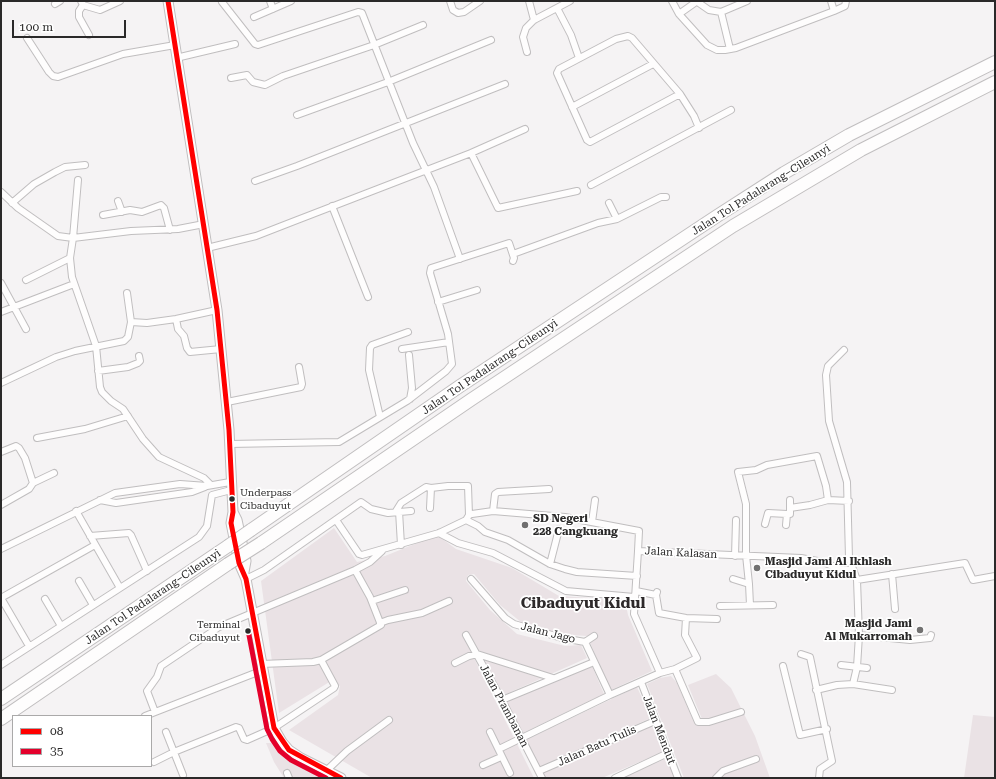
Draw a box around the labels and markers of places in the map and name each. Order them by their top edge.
place label: Underpass Cibaduyut [240,487,292,510]
marker: Underpass Cibaduyut [227,494,237,504]
place label: SD Negeri 228 Cangkuang [533,512,618,538]
marker: SD Negeri 228 Cangkuang [520,520,530,530]
place label: Masjid Jami Al Ikhlash Cibaduyut Kidul [765,555,892,581]
marker: Masjid Jami Al Ikhlash Cibaduyut Kidul [752,563,762,573]
place label: Masjid Jami Al Mukarromah [824,617,912,643]
place label: Terminal Cibaduyut [189,619,240,642]
marker: Masjid Jami Al Mukarromah [915,625,925,635]
marker: Terminal Cibaduyut [243,626,253,636]

